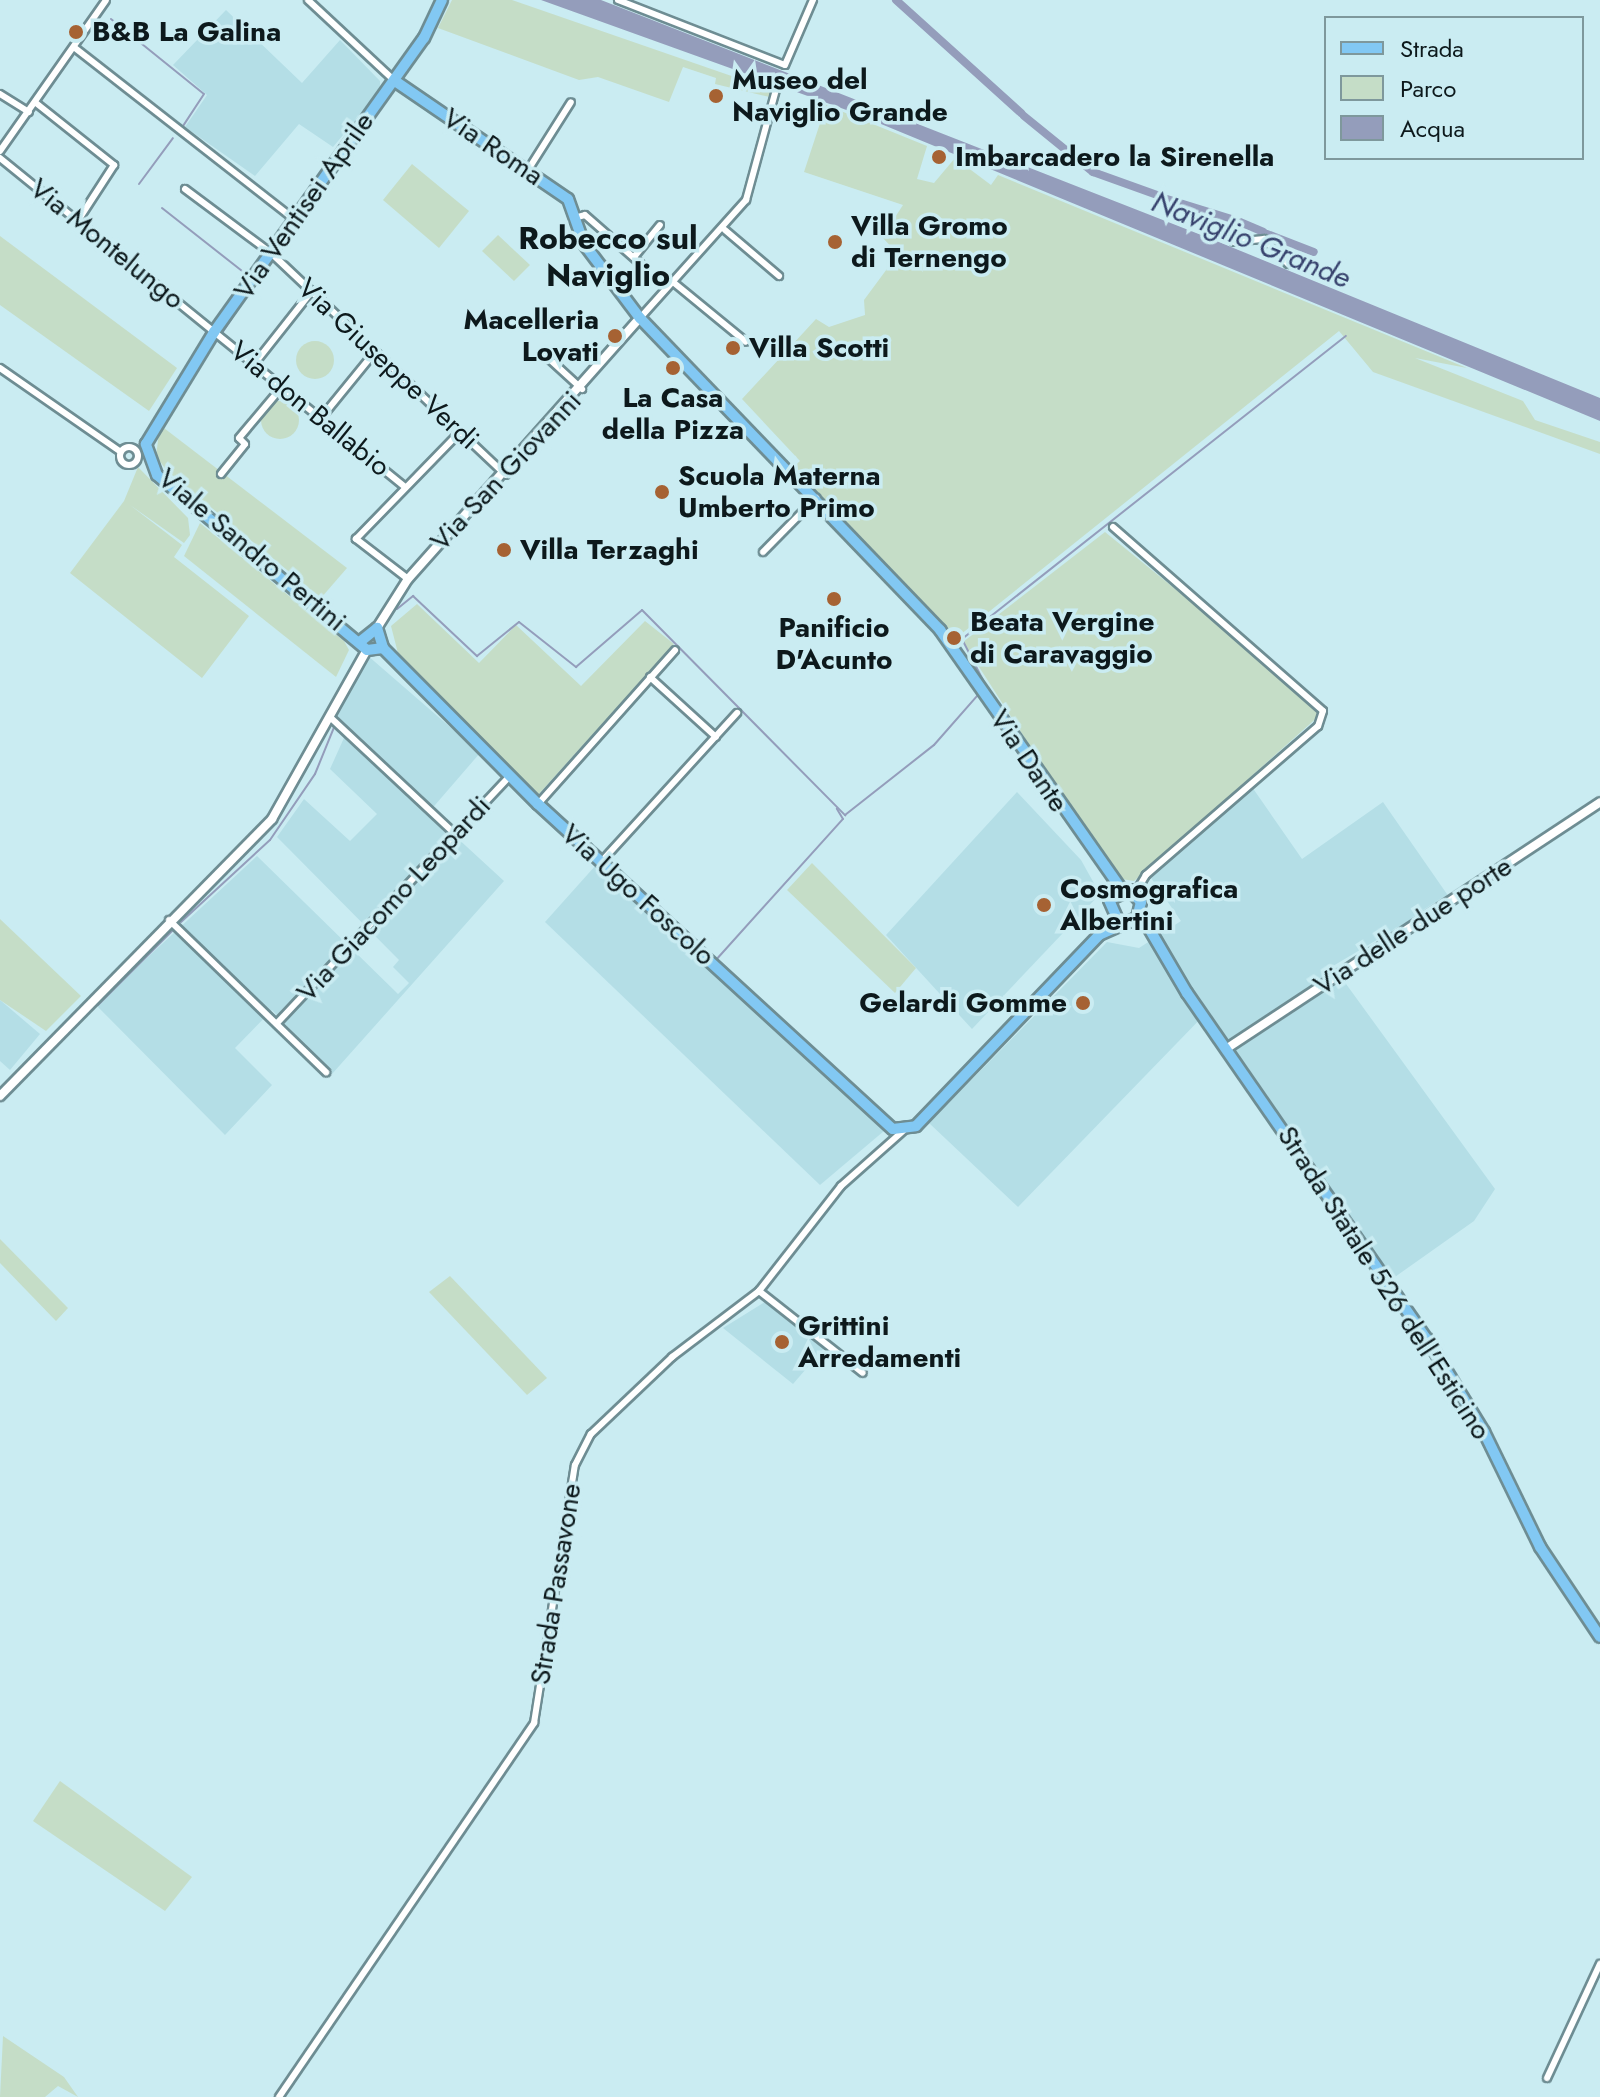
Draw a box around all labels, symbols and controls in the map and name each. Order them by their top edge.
place label: B&B La Galina [92,15,281,49]
legend [1324,16,1584,160]
marker: B&B La Galina [67,23,85,41]
text: Strada [1400,31,1464,66]
place label: Museo del Naviglio Grande [732,63,948,129]
text: Parco [1400,71,1456,106]
marker: Museo del Naviglio Grande [707,87,725,105]
street label: Via Roma [436,101,550,193]
street label: Via Ventisei Aprile [227,106,381,306]
text: Acqua [1400,111,1465,146]
place label: Imbarcadero la Sirenella [955,140,1274,174]
marker: Imbarcadero la Sirenella [930,148,948,166]
street label: Via Montelungo [23,172,191,316]
water label: Naviglio Grande [1146,184,1356,296]
place label: Villa Gromo di Ternengo [851,209,1008,275]
district label: Robecco sul Naviglio [518,220,698,295]
marker: Villa Gromo di Ternengo [826,233,844,251]
street label: Via Giuseppe Verdi [291,271,485,457]
place label: Macelleria Lovati [464,303,599,369]
marker: Macelleria Lovati [606,327,624,345]
place label: Villa Scotti [749,331,889,365]
street label: Via don Ballabio [223,334,397,484]
marker: Villa Scotti [724,339,742,357]
marker: La Casa della Pizza [664,359,682,377]
place label: La Casa della Pizza [602,381,744,447]
street label: Via San Giovanni [424,384,588,558]
place label: Scuola Materna Umberto Primo [678,459,881,525]
street label: Viale Sandro Pertini [151,461,353,639]
marker: Scuola Materna Umberto Primo [653,483,671,501]
place label: Villa Terzaghi [520,533,699,567]
marker: Villa Terzaghi [495,541,513,559]
marker: Panificio D'Acunto [825,590,843,608]
place label: Beata Vergine di Caravaggio [970,605,1155,671]
place label: Panificio D'Acunto [776,611,892,677]
marker: Beata Vergine di Caravaggio [945,629,963,647]
street label: Via Dante [983,704,1075,818]
street label: Via Giacomo Leopardi [290,789,498,1009]
street label: Via Ugo Foscolo [554,817,722,973]
street label: Via delle due porte [1308,850,1518,1002]
place label: Cosmografica Albertini [1060,872,1238,938]
marker: Cosmografica Albertini [1035,896,1053,914]
place label: Gelardi Gomme [859,986,1067,1020]
marker: Gelardi Gomme [1074,994,1092,1012]
street label: Strada Statale 526 dell'Esticino [1270,1120,1498,1446]
place label: Grittini Arredamenti [798,1309,961,1375]
marker: Grittini Arredamenti [773,1333,791,1351]
street label: Strada Passavone [524,1481,588,1687]

